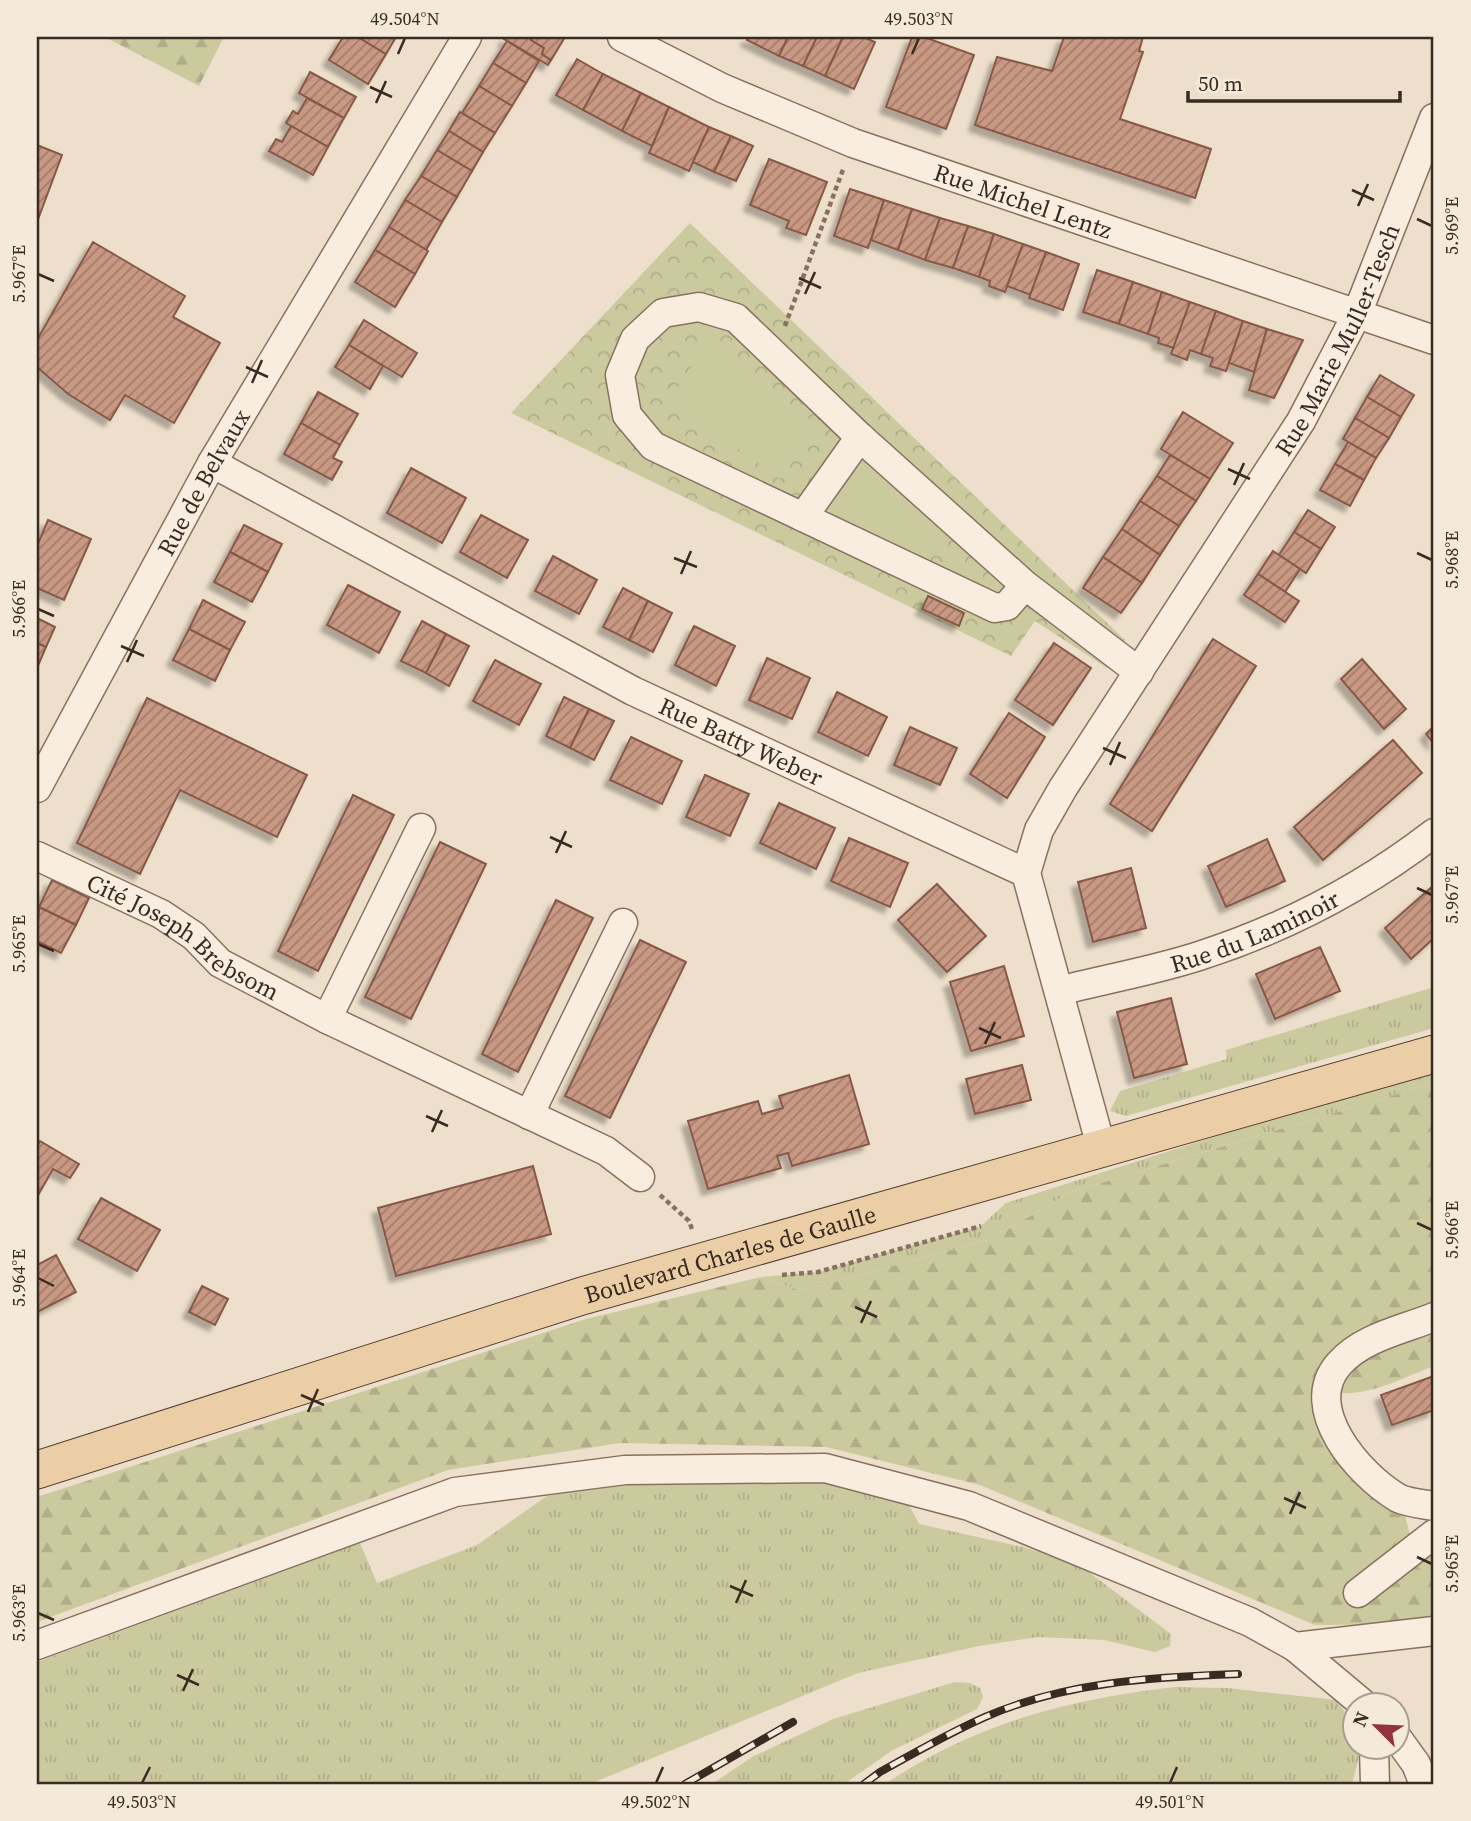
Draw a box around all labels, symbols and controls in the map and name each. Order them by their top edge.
text: 49.504°N [370,6,440,31]
text: 49.503°N [884,6,954,31]
scale bar [1188,60,1399,104]
text: 50 m [1198,69,1243,98]
street label: Rue Michel Lentz [930,155,1117,246]
text: 5.969°E [1439,197,1464,255]
street label: Rue Marie Muller-Tesch [1267,219,1407,462]
text: 5.967°E [6,245,31,303]
street label: Rue de Belvaux [149,402,257,561]
text: 5.968°E [1439,531,1464,589]
text: 5.966°E [6,580,31,638]
street label: Rue Batty Weber [654,689,828,793]
street label: Cité Joseph Brebsom [82,865,285,1008]
text: 5.967°E [1439,866,1464,924]
street label: Rue du Laminoir [1166,882,1345,980]
text: 5.965°E [6,915,31,973]
street label: Boulevard Charles de Gaulle [580,1197,880,1311]
text: 5.966°E [1439,1201,1464,1259]
text: 5.964°E [6,1249,31,1307]
text: 5.965°E [1439,1535,1464,1593]
text: 5.963°E [6,1584,31,1642]
north arrow [1342,1692,1412,1762]
text: N [1346,1707,1375,1731]
text: 49.503°N [107,1789,177,1814]
text: 49.502°N [621,1789,691,1814]
text: 49.501°N [1135,1789,1205,1814]

